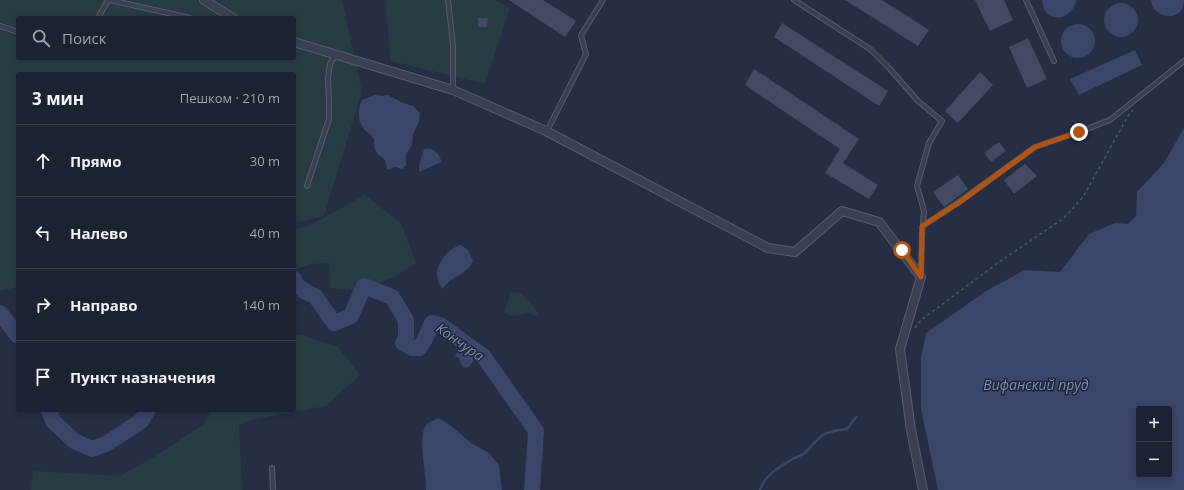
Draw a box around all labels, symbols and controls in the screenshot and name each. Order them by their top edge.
search box [16,16,296,60]
icon: search [30,27,52,49]
text: Поиск [62,28,106,48]
text: 3 мин [32,87,84,110]
text: Пешком · 210 m [180,89,280,107]
route end [1070,123,1088,141]
icon: ahead [32,150,54,172]
text: Прямо [70,151,122,171]
text: 30 m [250,152,280,170]
icon: left [32,222,54,244]
text: Налево [70,223,128,243]
text: 40 m [250,224,280,242]
route start [893,241,911,259]
icon: right [32,294,54,316]
text: Направо [70,295,138,315]
text: 140 m [242,296,280,314]
water label: Кончура [433,318,488,365]
icon: arrive [32,366,54,388]
text: Пункт назначения [70,367,216,387]
water label: Вифанский пруд [983,375,1089,394]
map controls [1136,406,1172,478]
button: + [1136,406,1172,442]
button: − [1136,442,1172,478]

